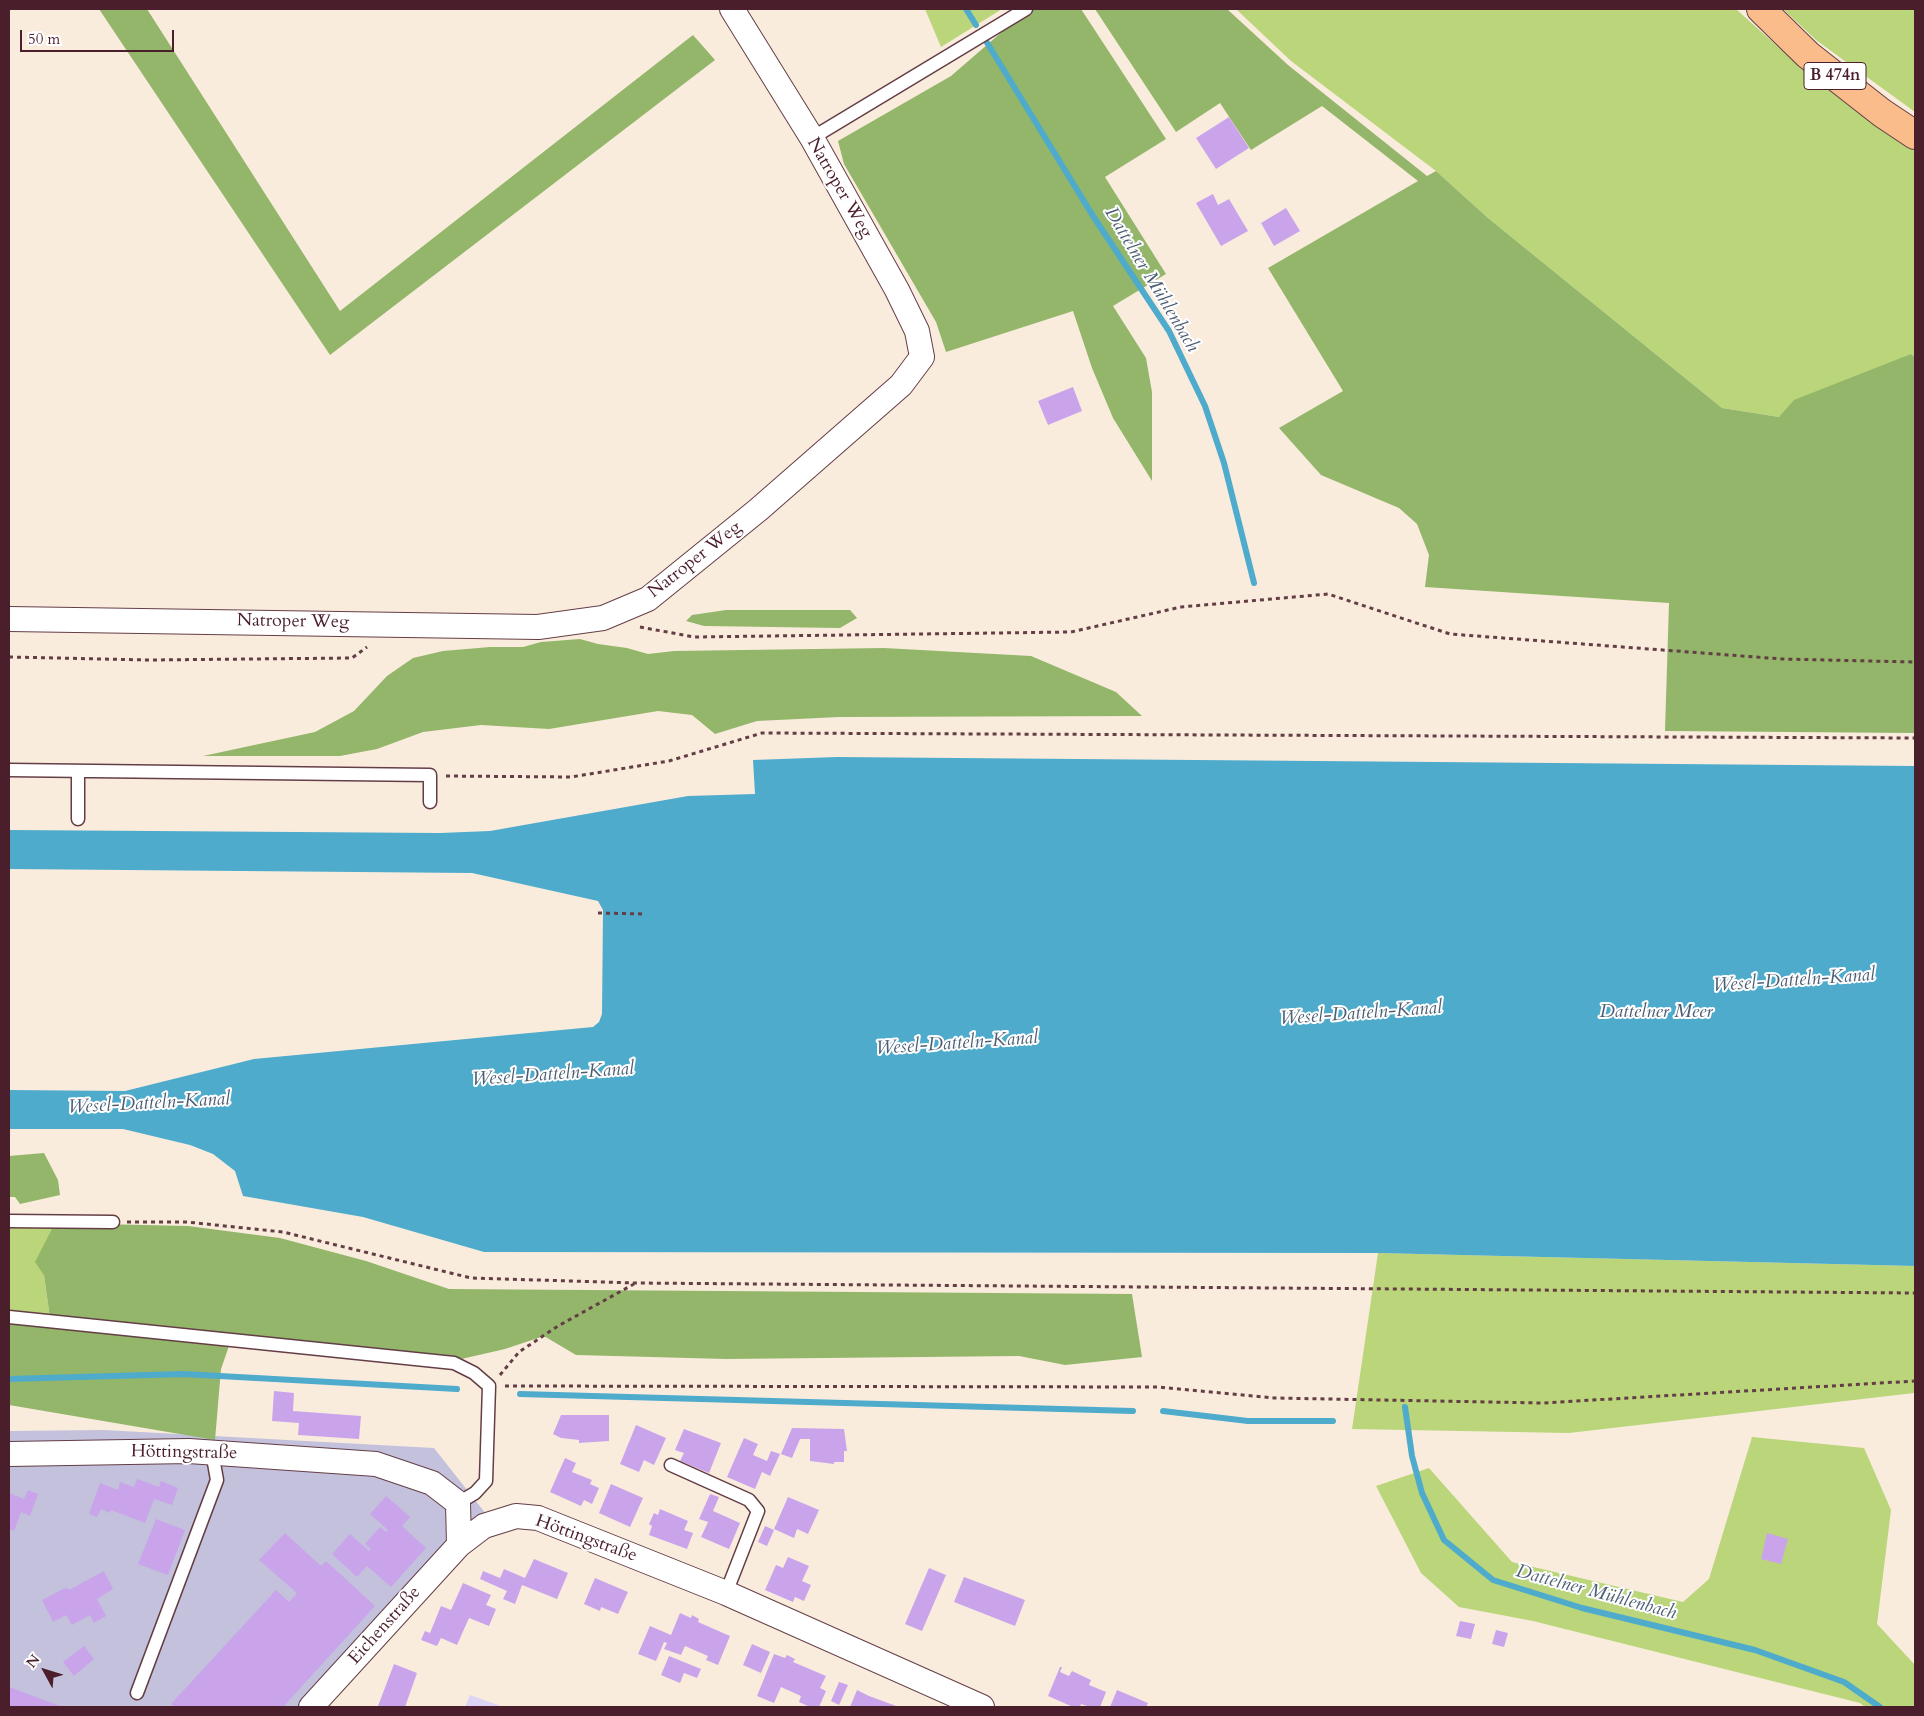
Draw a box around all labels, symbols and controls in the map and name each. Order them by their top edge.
scale bar [22,20,176,52]
text: 50 m [28,29,60,49]
road number: B 474n [1804,62,1866,90]
street label: Natroper Weg [802,134,876,242]
water label: Dattelner Mühlenbach [1099,203,1203,357]
street label: Natroper Weg [644,517,746,603]
street label: Natroper Weg [237,610,349,634]
water label: Wesel-Datteln-Kanal [1712,964,1876,998]
water label: Wesel-Datteln-Kanal [1279,997,1443,1031]
water label: Dattelner Meer [1599,1002,1713,1024]
water label: Wesel-Datteln-Kanal [875,1027,1039,1061]
water label: Wesel-Datteln-Kanal [471,1058,635,1092]
water label: Wesel-Datteln-Kanal [67,1088,231,1120]
street label: Höttingstraße [131,1441,237,1465]
street label: Höttingstraße [532,1511,640,1567]
water label: Dattelner Mühlenbach [1513,1561,1679,1625]
street label: Eichenstraße [344,1583,426,1669]
north arrow [20,1646,70,1696]
text: N [22,1651,44,1672]

